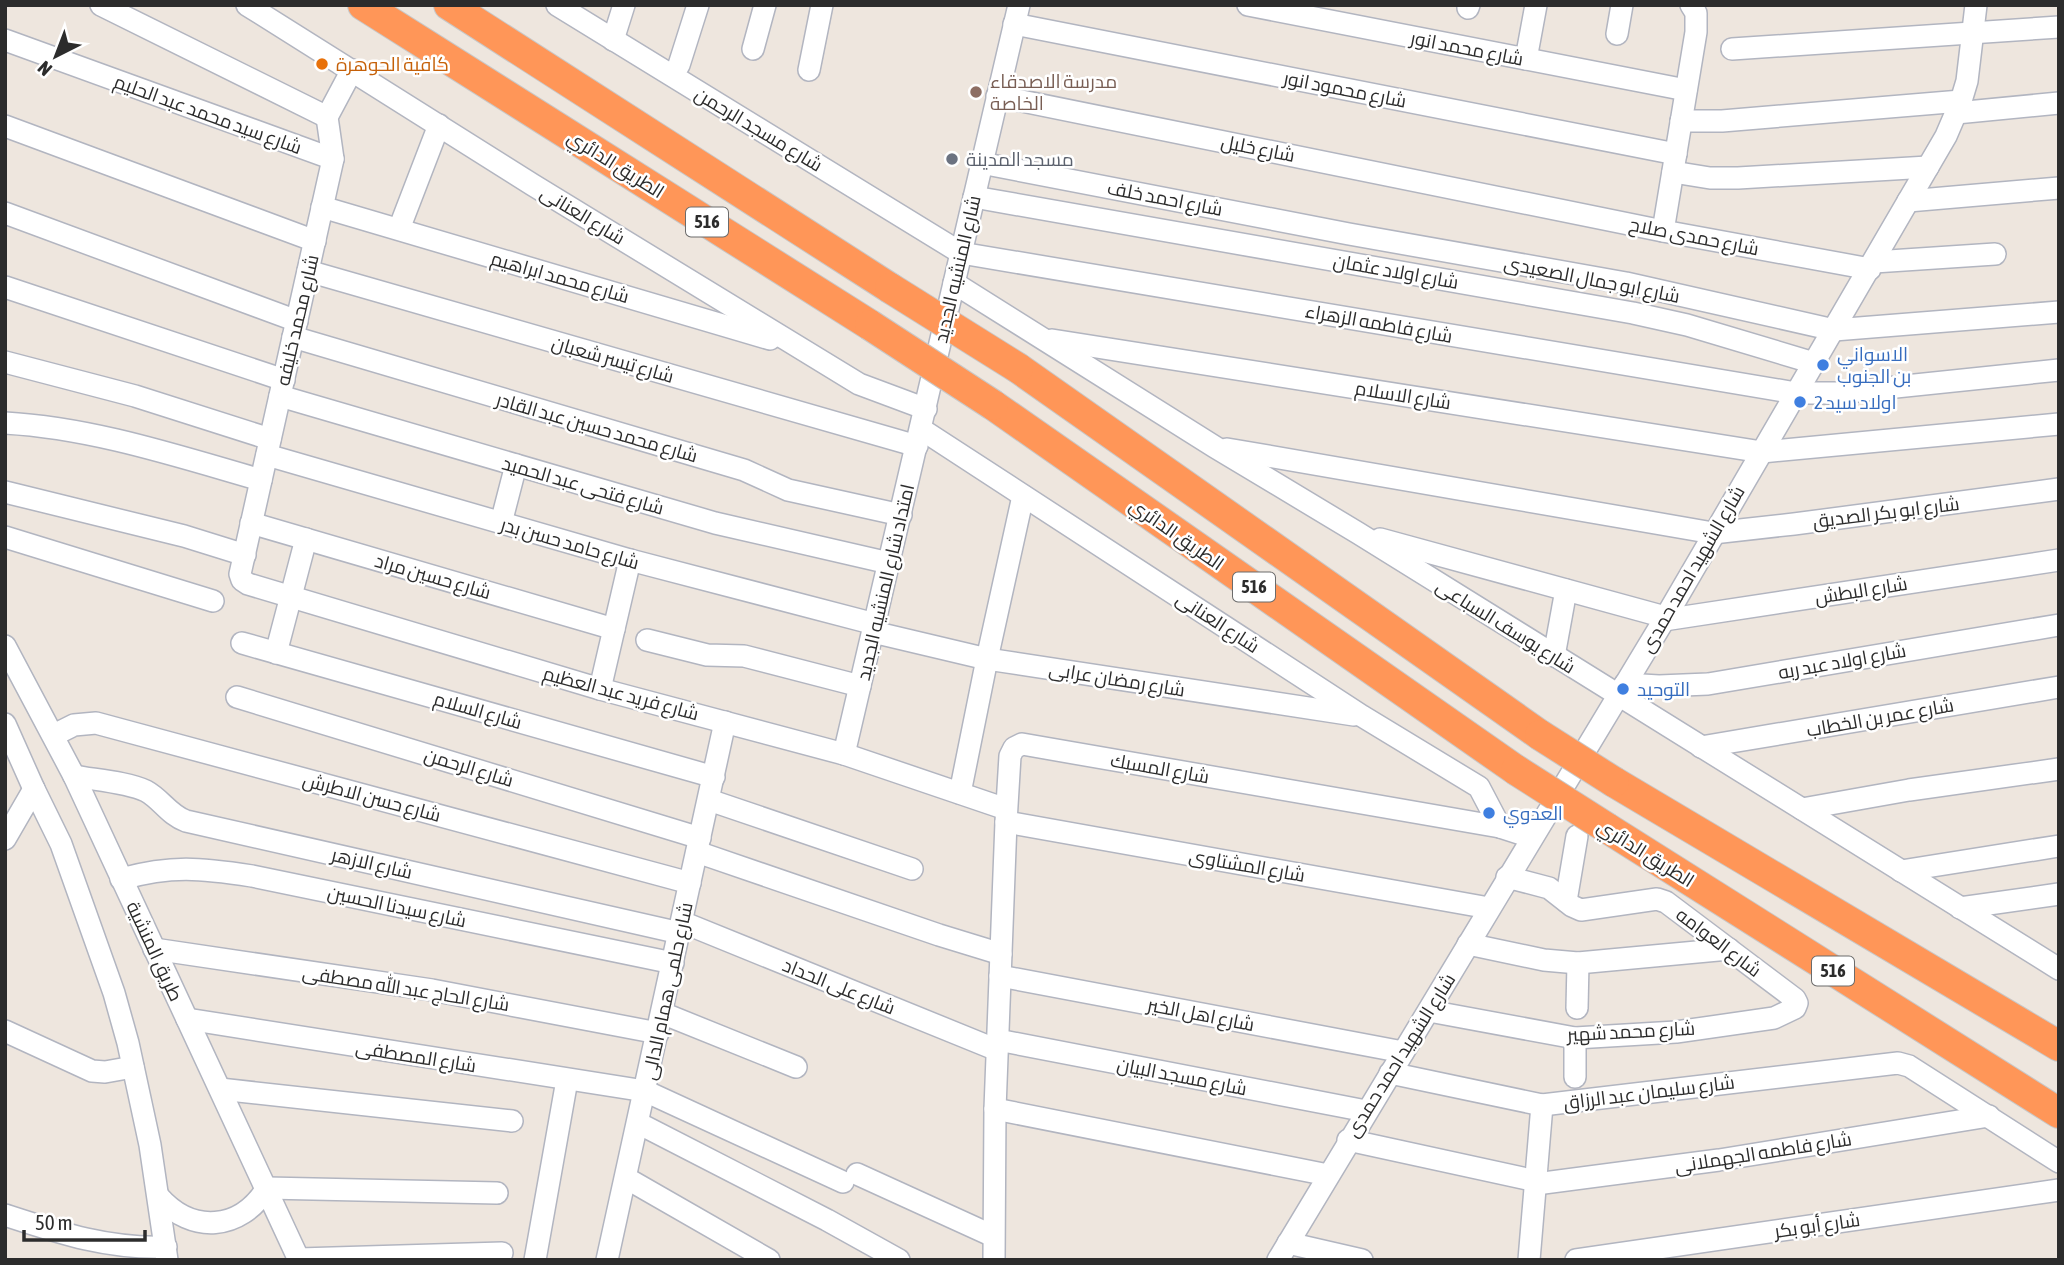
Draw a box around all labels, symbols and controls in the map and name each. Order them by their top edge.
north arrow [21,21,91,91]
street label: شارع محمد انور [1407,26,1525,73]
place label: كافية الحوهرة [336,53,449,76]
marker: كافية الحوهرة [314,56,330,72]
text: N [33,57,56,81]
street label: شارع محمود انور [1280,66,1408,115]
street label: شارع سيد محمد عبد الحليم [110,70,305,161]
place label: مدرسة الاصدقاء الخاصة [990,70,1117,114]
street label: شارع مسجد الرحمن [690,82,827,178]
marker: مدرسة الاصدقاء الخاصة [968,84,984,100]
street label: الطريق الدائري [561,126,668,206]
street label: شارع خليل [1219,130,1297,169]
place label: مسجد المدينة [966,148,1074,170]
marker: مسجد المدينة [944,151,960,167]
street label: شارع احمد خلف [1105,176,1225,223]
street label: شارع العنانى [535,181,629,251]
street label: شارع المنشيه الجديد [929,193,988,346]
road number: 516 [686,208,728,236]
street label: شارع حمدى صلاح [1627,213,1761,262]
street label: شارع محمد ابراهيم [487,247,632,310]
street label: شارع اولاد عثمان [1331,249,1460,296]
street label: شارع ابو جمال الصعيدى [1502,251,1682,310]
street label: شارع محمد خليفه [271,252,326,388]
street label: شارع فاطمه الزهراء [1303,299,1454,350]
street label: شارع تيسر شعبان [549,331,677,390]
place label: الاسواني بن الجنوب [1837,343,1911,388]
marker: الاسواني بن الجنوب [1815,357,1831,373]
street label: شارع الاسلام [1353,377,1453,416]
street label: شارع محمد حسين عبد القادر [492,387,700,469]
place label: اولاد سيد 2 [1814,391,1897,414]
marker: اولاد سيد 2 [1792,394,1808,410]
street label: شارع فتحى عبد الحميد [499,451,666,522]
street label: امتداد شارع المنشيه الجديد [852,482,921,683]
street label: شارع الشهيد احمد حمدى [1635,482,1751,658]
street label: شارع ابو بكر الصديق [1811,492,1961,535]
street label: الطريق الدائري [1123,493,1228,578]
street label: شارع حامد حسن بدر [496,512,642,576]
street label: شارع حسين مراد [371,549,494,606]
road number: 516 [1233,572,1275,602]
street label: شارع البطش [1813,572,1909,611]
street label: شارع يوسف السباعى [1431,574,1580,680]
street label: شارع العنانى [1171,587,1264,660]
street label: شارع اولاد عبد ربه [1776,639,1908,686]
street label: شارع رمضان عرابى [1047,657,1187,704]
street label: شارع فريد عبد العظيم [540,662,701,727]
place label: التوحيد [1637,678,1690,701]
marker: التوحيد [1615,681,1631,697]
street label: شارع السلام [431,687,525,736]
street label: شارع عمر بن الخطاب [1805,693,1956,744]
street label: شارع الرحمن [421,743,516,794]
street label: شارع المسبك [1108,748,1211,790]
street label: شارع حسن الاطرش [300,768,443,829]
place label: العدوي [1503,802,1563,828]
marker: العدوي [1481,805,1497,821]
street label: الطريق الدائري [1591,815,1698,895]
street label: شارع الازهر [328,843,415,886]
street label: شارع المشتاوى [1187,844,1307,889]
street label: شارع سيدنا الحسين [325,881,468,934]
street label: طريق المنشية [120,898,188,1005]
street label: شارع حلمى همام الدالى [637,900,700,1082]
street label: شارع العوامه [1670,903,1766,984]
street label: شارع على الحداد [778,953,899,1021]
road number: 516 [1812,956,1854,986]
street label: شارع الحاج عبد الله مصطفى [300,960,511,1018]
street label: شارع الشهيد احمد حمدى [1341,969,1462,1142]
street label: شارع اهل الخير [1144,993,1256,1038]
street label: شارع محمد شهير [1565,1017,1696,1048]
street label: شارع المصطفى [354,1036,478,1079]
street label: شارع مسجد البيان [1115,1053,1249,1102]
street label: شارع سليمان عبد الرزاق [1562,1071,1736,1116]
street label: شارع فاطمه الجهملانى [1673,1127,1854,1180]
scale bar [24,1198,145,1242]
street label: شارع أبو بكر [1772,1208,1862,1245]
text: 50 m [35,1210,73,1234]

